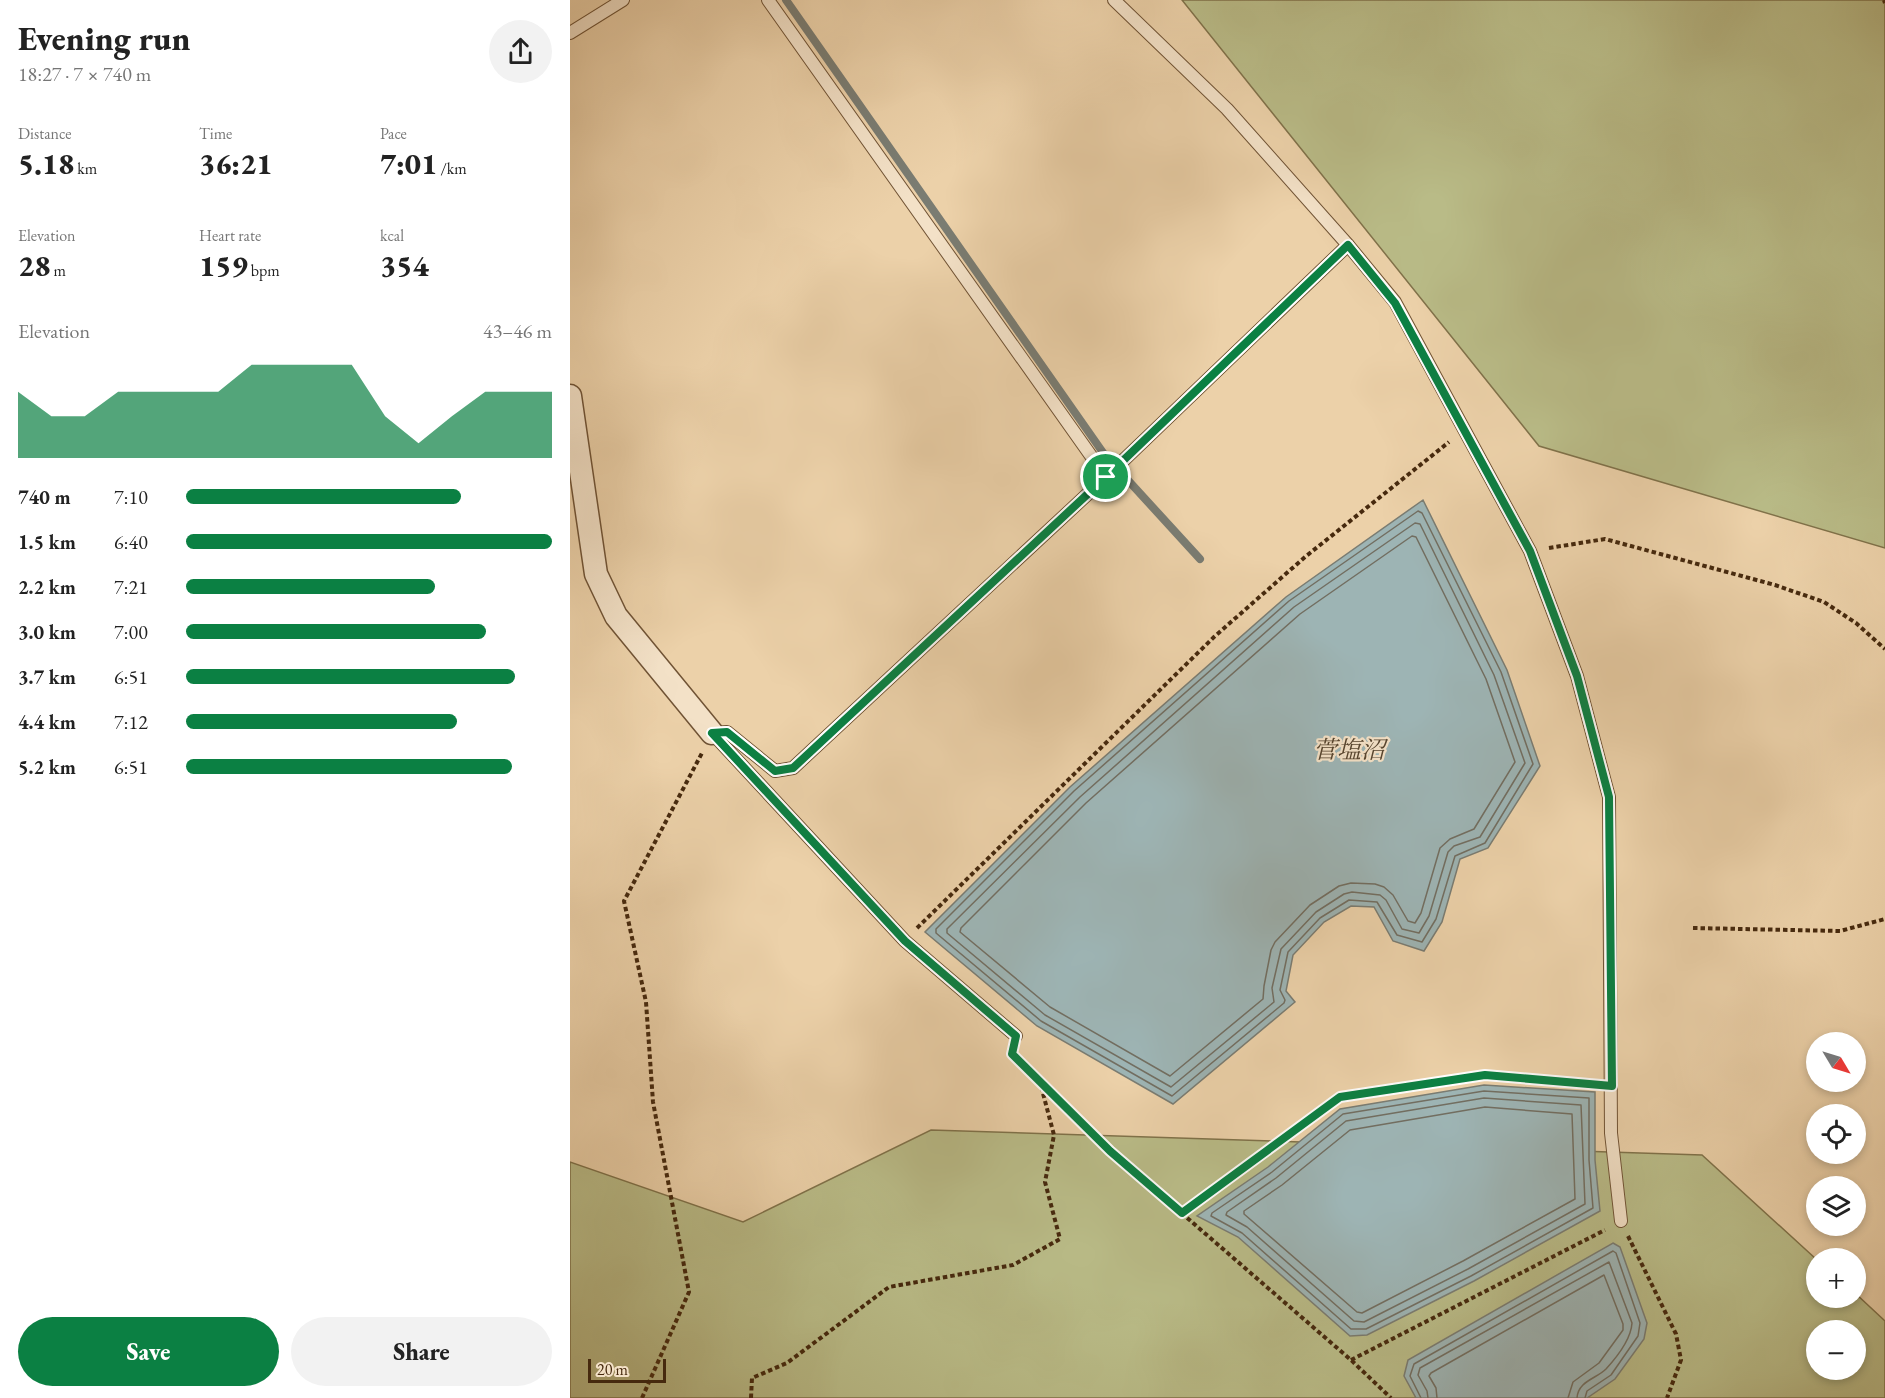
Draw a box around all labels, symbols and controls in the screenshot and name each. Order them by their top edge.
text: Evening run [18,17,190,60]
button: share [489,20,552,83]
text: 18:27 · 7 × 740 m [18,61,151,87]
text: Distance [18,123,71,144]
text: Time [199,123,232,144]
text: Pace [380,123,407,144]
text: 5.18 [18,144,74,183]
text: 36:21 [199,144,272,183]
text: 7:01 [380,144,437,183]
text: km [74,158,97,179]
text: /km [437,158,467,179]
text: Elevation [18,225,76,246]
text: Heart rate [199,225,261,246]
text: kcal [380,225,404,246]
text: 28 [18,246,50,285]
text: 159 [199,246,248,285]
text: 354 [380,246,429,285]
text: m [50,260,66,281]
text: bpm [248,260,280,281]
text: Elevation [18,318,90,344]
text: 43–46 m [483,318,552,344]
pin [1080,451,1131,502]
icon: arrive [1089,460,1122,493]
text: 740 m [18,484,71,510]
text: 7:10 [114,484,148,510]
text: 1.5 km [18,529,76,555]
text: 6:40 [114,529,148,555]
text: 2.2 km [18,574,76,600]
text: 7:21 [114,574,148,600]
text: 3.0 km [18,619,76,645]
text: 7:00 [114,619,148,645]
text: 3.7 km [18,664,76,690]
text: 6:51 [114,664,148,690]
text: 4.4 km [18,709,76,735]
text: 7:12 [114,709,148,735]
water label: 菅塩沼 [1313,734,1389,765]
text: 5.2 km [18,754,76,780]
text: 6:51 [114,754,148,780]
north arrow [1806,1032,1866,1092]
map controls [1806,1032,1866,1380]
button: locate [1806,1104,1866,1164]
button: layers [1806,1176,1866,1236]
button: + [1806,1248,1866,1308]
button: Save [18,1317,279,1386]
button: Share [291,1317,552,1386]
button: − [1806,1320,1866,1380]
scale bar [588,1356,666,1384]
text: 20 m [597,1359,628,1380]

